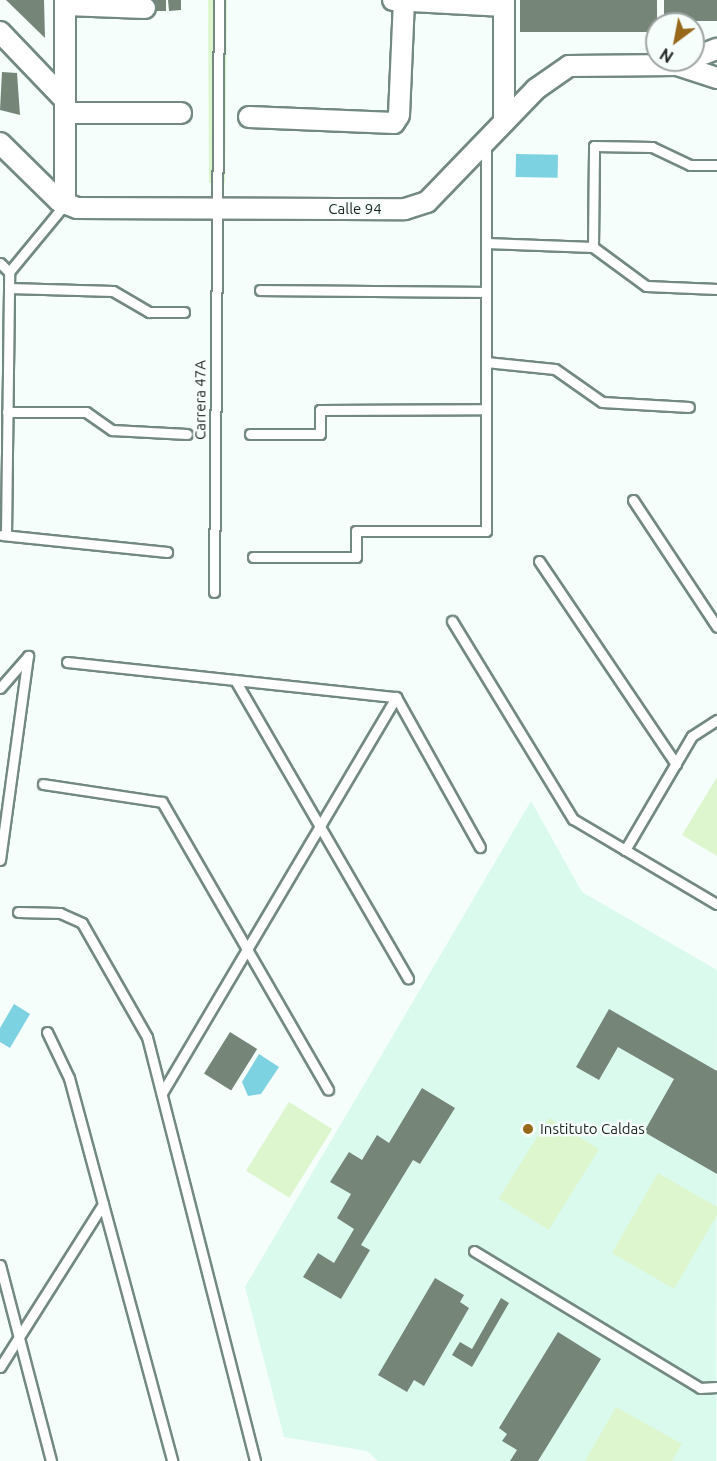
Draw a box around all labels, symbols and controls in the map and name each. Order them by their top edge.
north arrow [645,12,705,72]
text: N [657,45,676,66]
street label: Calle 94 [328,200,382,218]
street label: Carrera 47A [191,360,209,440]
place label: Instituto Caldas [540,1120,645,1138]
marker: Instituto Caldas [521,1122,535,1136]

